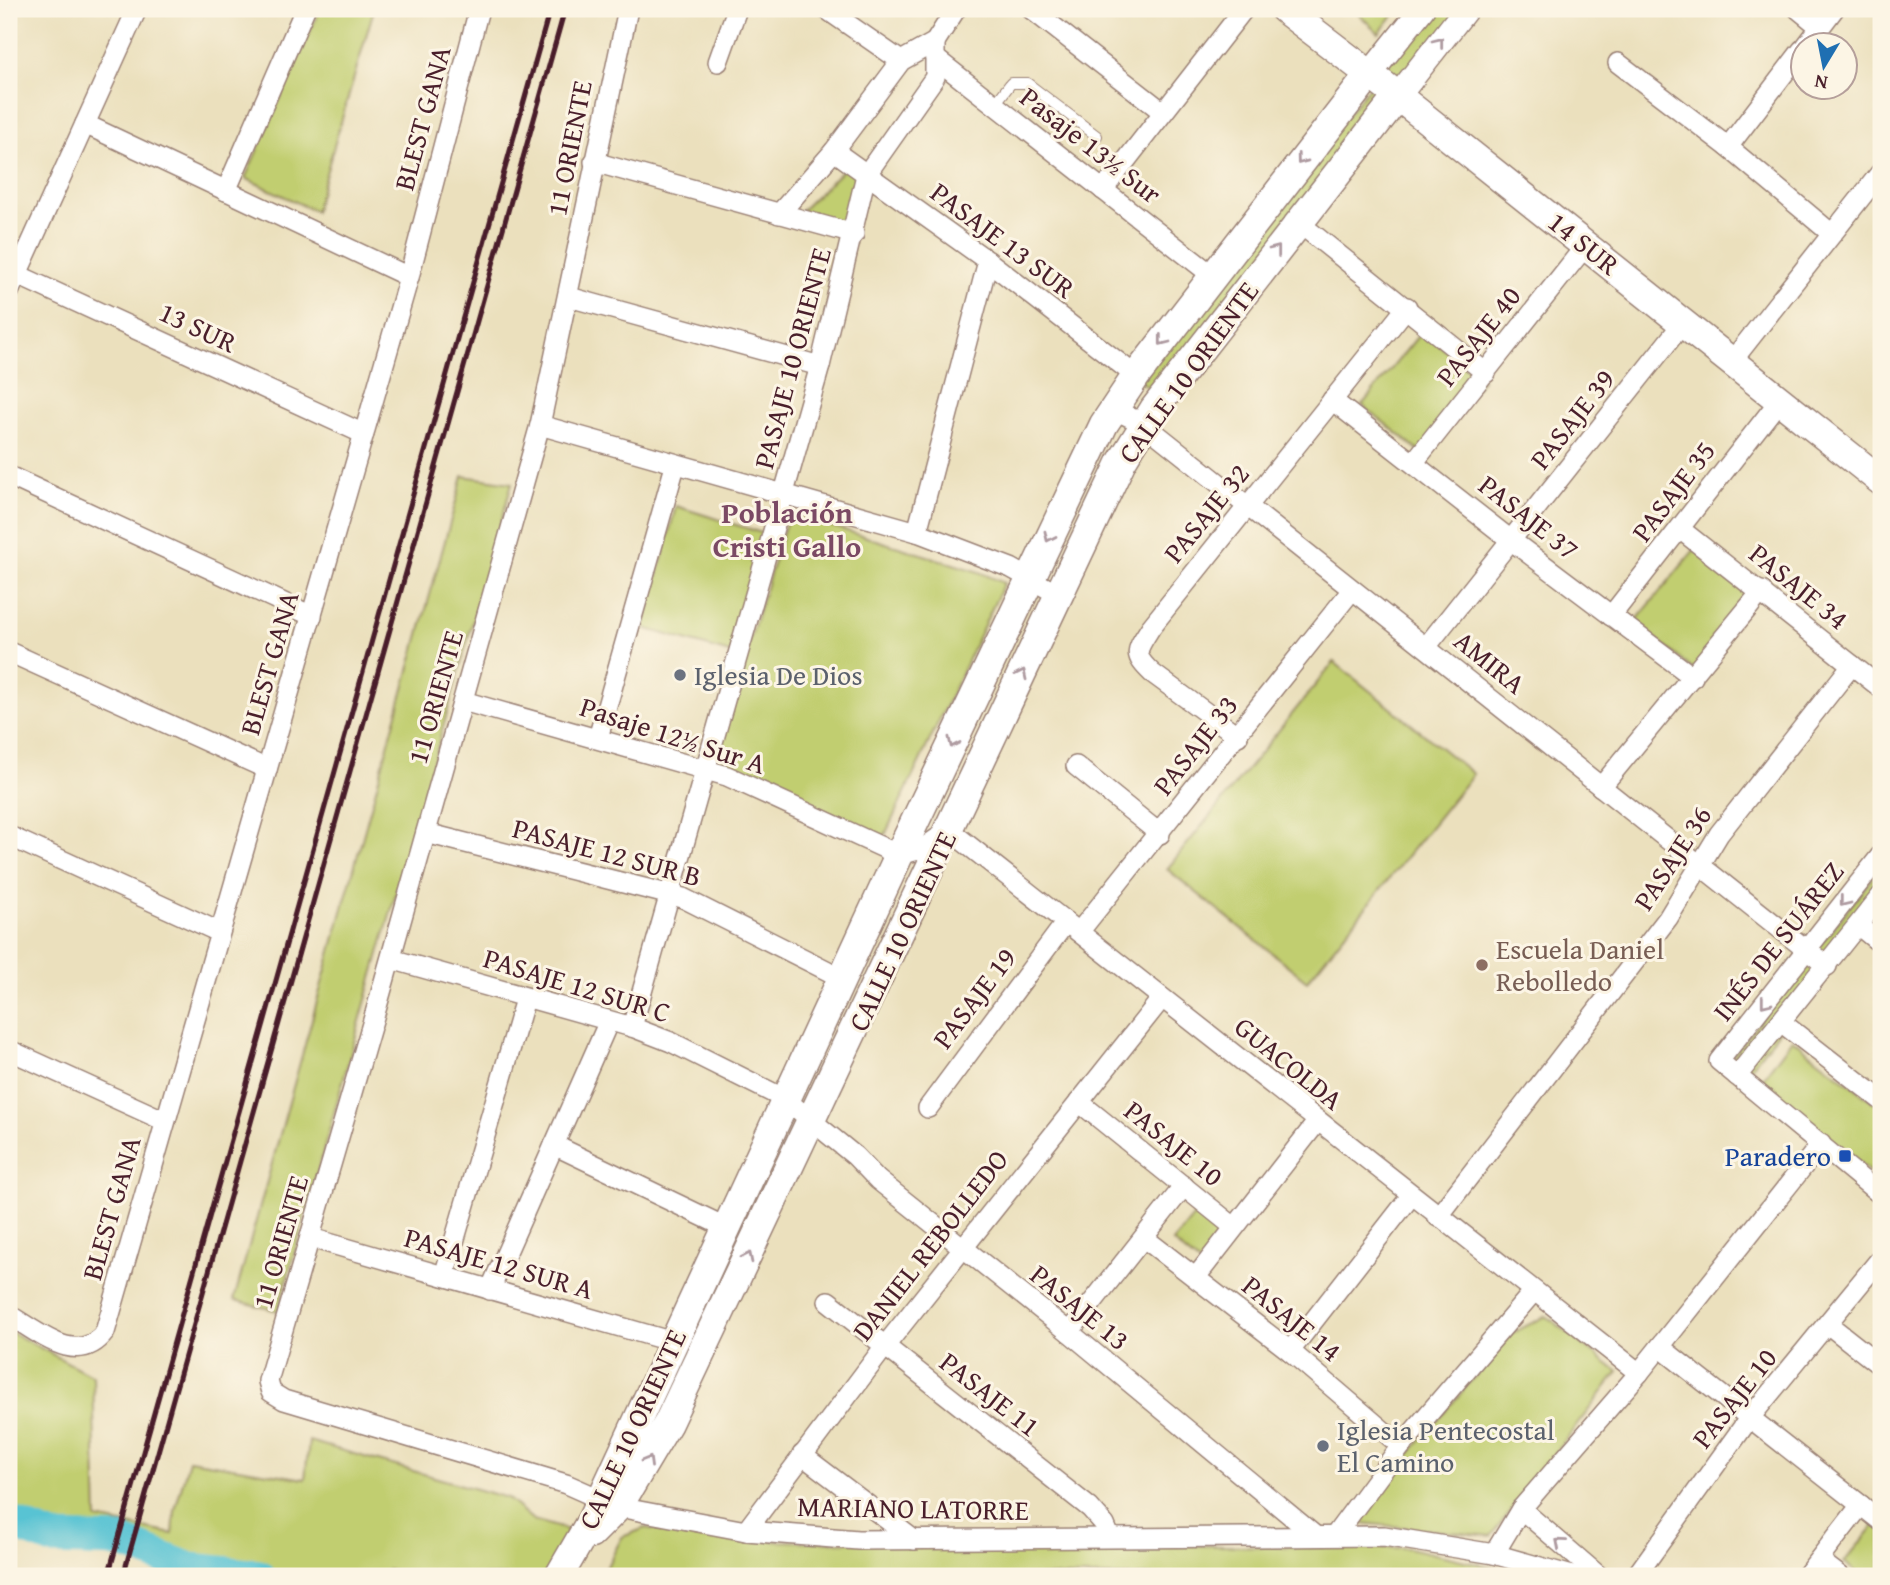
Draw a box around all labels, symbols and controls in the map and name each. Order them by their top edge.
north arrow [1788,32,1858,102]
one-way arrow [1431,38,1444,50]
street label: BLEST GANA [383,41,460,195]
text: N [1812,68,1830,98]
street label: Pasaje 13½ Sur [1012,76,1171,213]
street label: 11 ORIENTE [535,77,602,219]
one-way arrow [1296,152,1309,165]
street label: PASAJE 13 SUR [922,172,1085,308]
street label: 14 SUR [1540,201,1630,285]
street label: PASAJE 10 ORIENTE [742,243,841,473]
one-way arrow [1268,245,1281,258]
street label: CALLE 10 ORIENTE [1107,272,1268,471]
street label: PASAJE 40 [1425,277,1530,394]
street label: 13 SUR [153,291,245,363]
one-way arrow [1158,333,1171,346]
street label: PASAJE 39 [1519,360,1624,477]
street label: PASAJE 35 [1621,432,1724,550]
street label: PASAJE 32 [1153,454,1258,571]
street label: PASAJE 37 [1471,464,1588,569]
district label: Población Cristi Gallo [713,490,861,568]
one-way arrow [1044,530,1058,542]
street label: PASAJE 34 [1741,533,1858,638]
street label: BLEST GANA [228,586,309,740]
street label: AMIRA [1446,620,1535,703]
street label: 11 ORIENTE [396,625,473,768]
place label: Iglesia De Dios [694,654,863,695]
marker: Iglesia De Dios [672,667,688,683]
one-way arrow [1014,669,1028,681]
street label: Pasaje 12½ Sur A [575,685,771,784]
street label: PASAJE 33 [1142,686,1247,803]
one-way arrow [947,736,961,748]
street label: PASAJE 36 [1622,797,1721,918]
street label: PASAJE 12 SUR B [508,807,706,896]
street label: CALLE 10 ORIENTE [837,824,966,1037]
street label: INÉS DE SUÁREZ [1702,852,1853,1029]
one-way arrow [1840,894,1852,907]
place label: Escuela Daniel Rebolledo [1496,928,1664,1001]
street label: PASAJE 12 SUR C [479,937,675,1032]
street label: PASAJE 19 [922,939,1025,1057]
marker: Escuela Daniel Rebolledo [1474,957,1490,973]
one-way arrow [1760,995,1773,1008]
street label: GUACOLDA [1226,1006,1352,1119]
street label: PASAJE 10 [1116,1090,1233,1195]
street label: BLEST GANA [70,1131,151,1285]
place label: Paradero [1725,1135,1831,1176]
street label: DANIEL REBOLLEDO [842,1140,1017,1349]
marker: Paradero [1837,1148,1853,1164]
street label: 11 ORIENTE [241,1170,318,1313]
street label: PASAJE 12 SUR A [400,1216,598,1309]
one-way arrow [739,1252,753,1264]
street label: PASAJE 13 [1022,1254,1139,1359]
street label: PASAJE 14 [1234,1265,1351,1370]
street label: CALLE 10 ORIENTE [567,1322,696,1535]
street label: PASAJE 10 [1681,1339,1786,1456]
street label: PASAJE 11 [932,1341,1049,1446]
place label: Iglesia Pentecostal El Camino [1337,1409,1555,1482]
marker: Iglesia Pentecostal El Camino [1315,1438,1331,1454]
one-way arrow [639,1455,652,1468]
street label: MARIANO LATORRE [797,1485,1029,1530]
one-way arrow [1555,1539,1568,1551]

